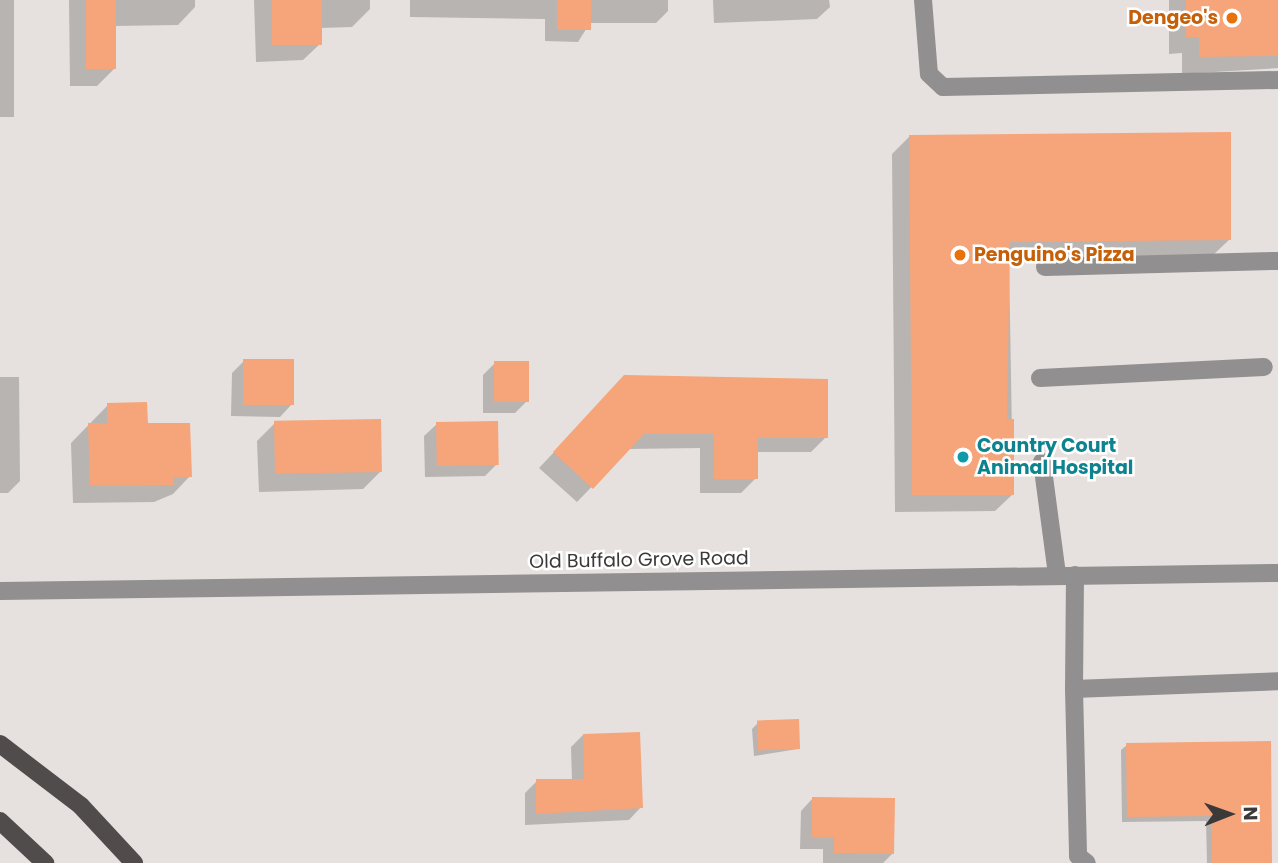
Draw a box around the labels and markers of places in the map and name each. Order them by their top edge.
place label: Dengeo's [1128,7,1218,29]
marker: Dengeo's [1224,10,1240,26]
place label: Penguino's Pizza [974,244,1135,266]
marker: Penguino's Pizza [952,247,968,263]
place label: Country Court Animal Hospital [977,435,1133,479]
marker: Country Court Animal Hospital [955,449,971,465]

